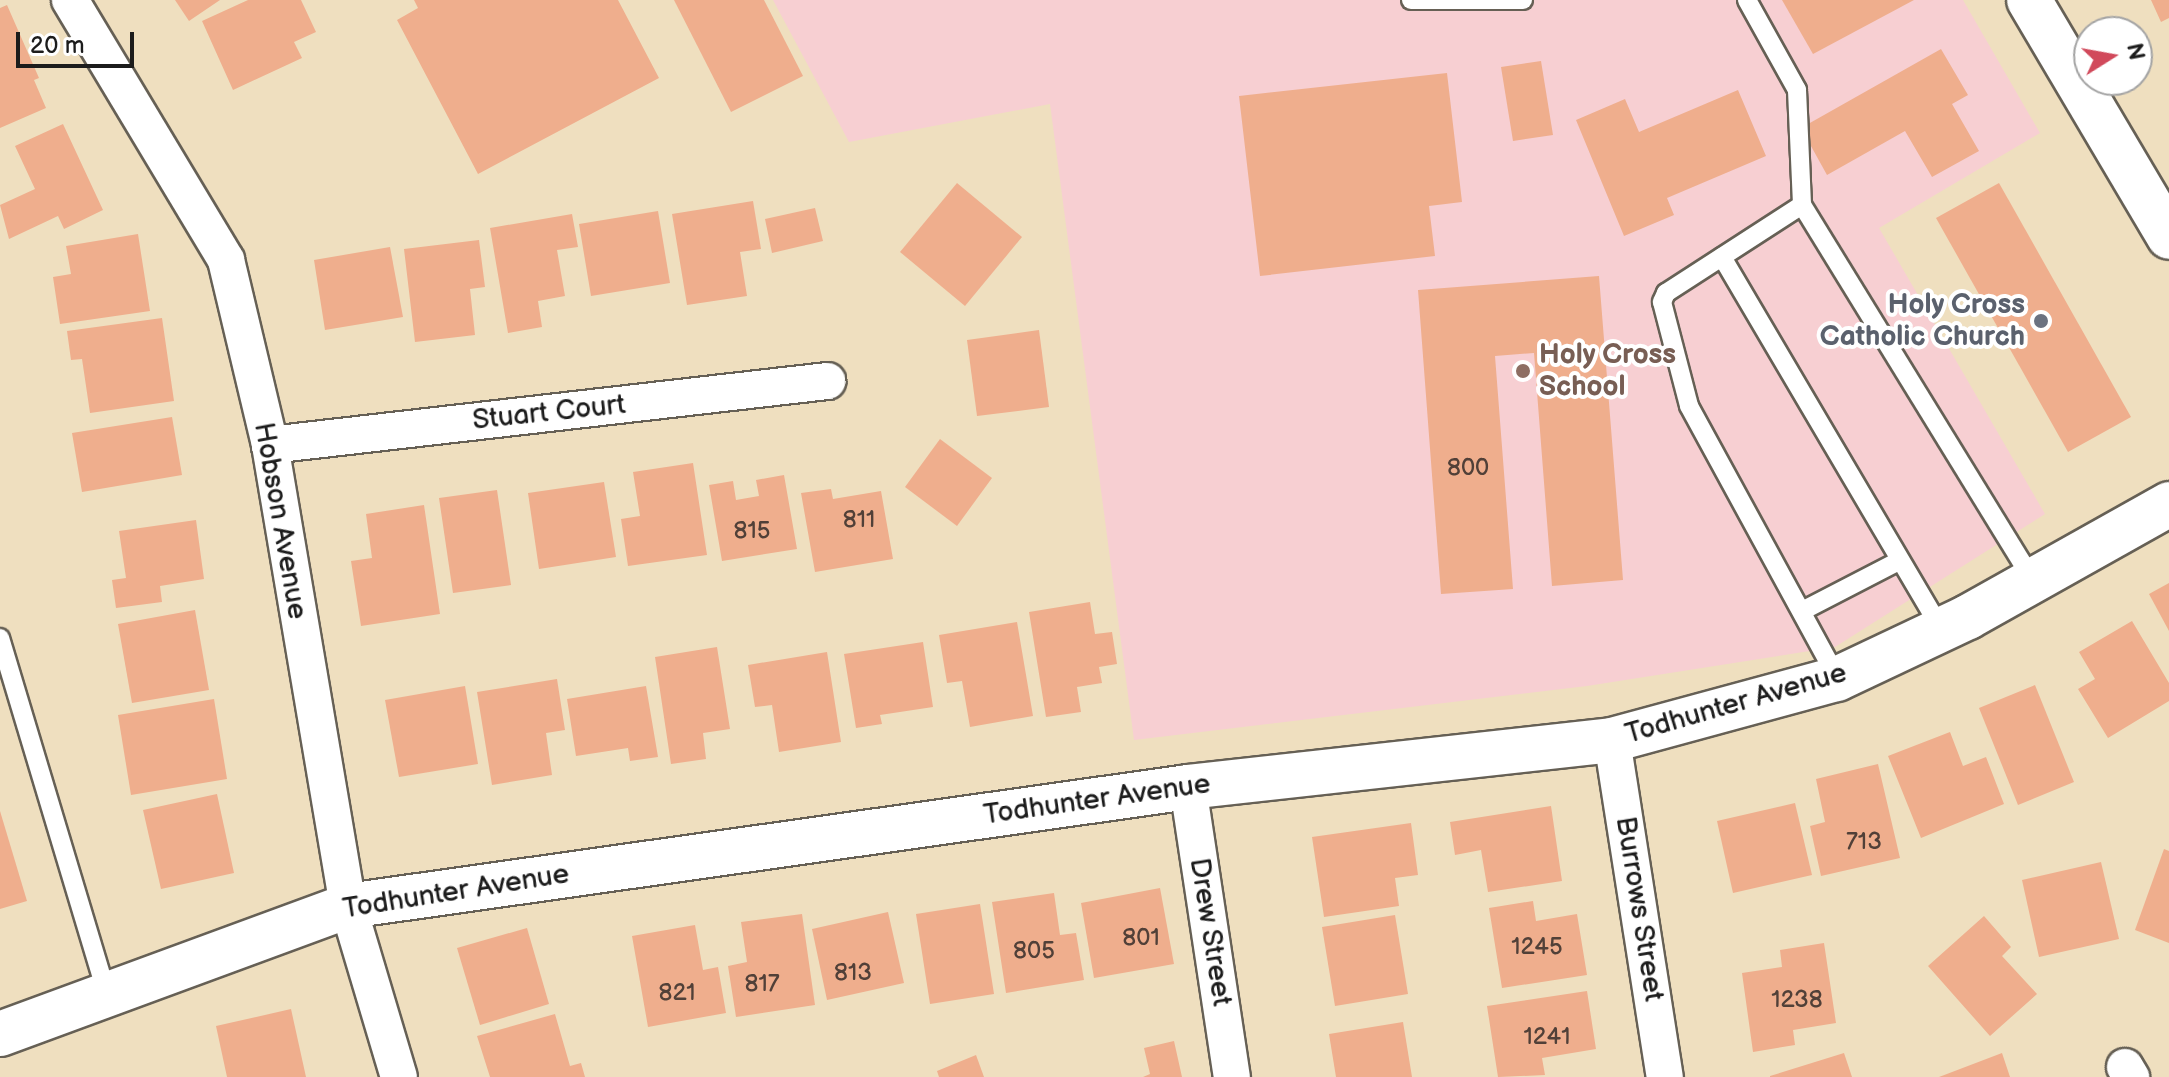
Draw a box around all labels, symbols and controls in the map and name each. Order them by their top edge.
scale bar [20,16,138,66]
north arrow [2073,16,2153,96]
text: 20 m [30,31,85,60]
text: N [2120,41,2150,62]
place label: Holy Cross Catholic Church [1820,288,2025,354]
marker: Holy Cross Catholic Church [2032,312,2050,330]
place label: Holy Cross School [1539,338,1677,404]
marker: Holy Cross School [1514,362,1532,380]
street label: Stuart Court [471,388,627,438]
street label: Hobson Avenue [246,420,314,622]
house number: 800 [1447,454,1489,482]
house number: 811 [843,506,875,534]
house number: 815 [733,517,771,545]
street label: Todhunter Avenue [1622,656,1850,752]
street label: Todhunter Avenue [981,767,1213,833]
street label: Burrows Street [1608,814,1670,1004]
house number: 713 [1846,828,1882,856]
street label: Drew Street [1182,855,1238,1009]
street label: Todhunter Avenue [340,858,572,926]
house number: 801 [1122,924,1160,952]
house number: 1245 [1511,933,1563,961]
house number: 805 [1013,937,1055,965]
house number: 813 [834,959,872,987]
house number: 817 [744,970,780,998]
house number: 821 [658,979,696,1007]
house number: 1238 [1771,986,1823,1014]
house number: 1241 [1523,1023,1571,1051]

